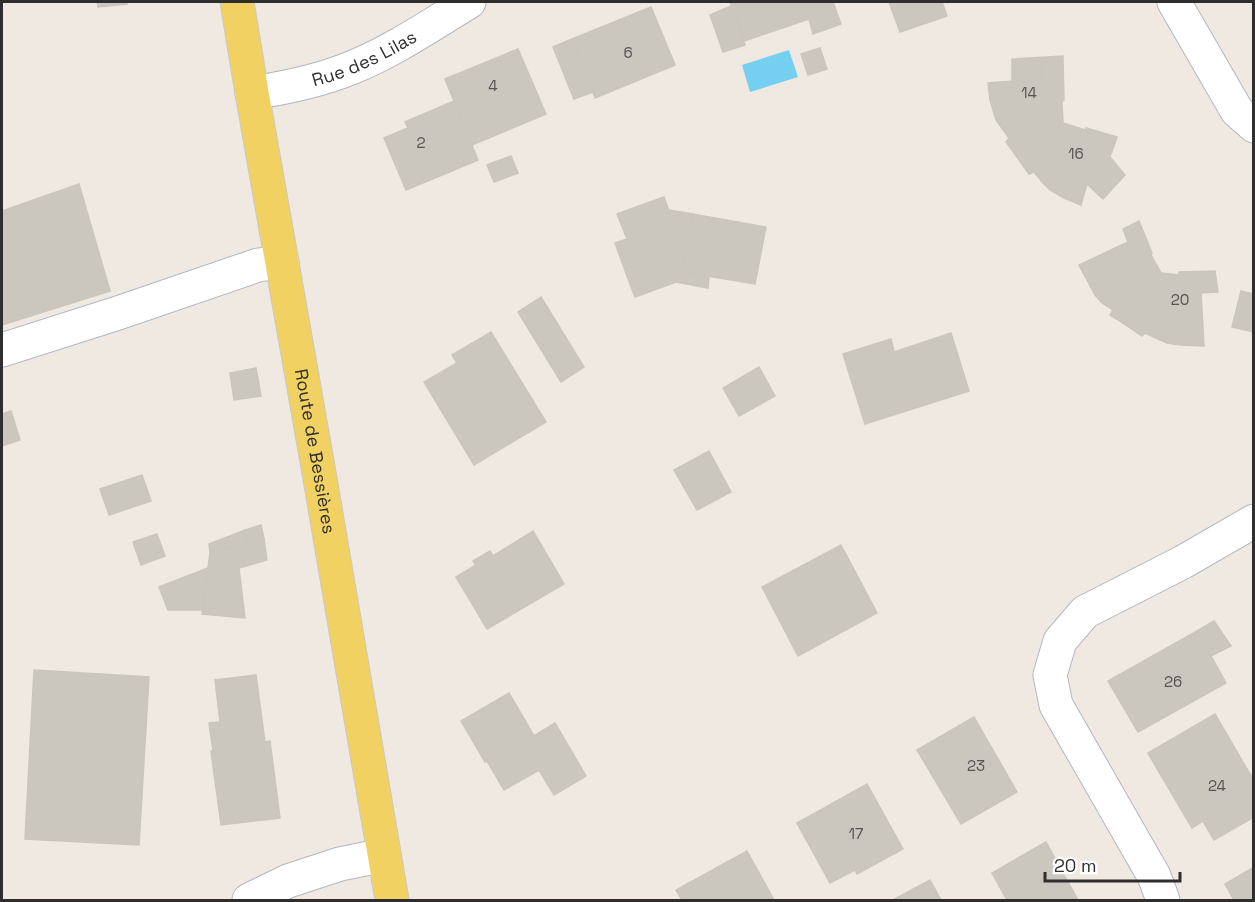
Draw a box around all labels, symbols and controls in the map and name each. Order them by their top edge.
street label: Rue des Lilas [309,25,421,91]
house number: 6 [623,43,633,62]
house number: 4 [488,76,498,95]
house number: 14 [1021,83,1037,102]
house number: 2 [416,133,426,152]
house number: 16 [1068,144,1084,163]
house number: 20 [1171,290,1189,309]
street label: Route de Bessières [290,367,341,535]
house number: 26 [1164,672,1182,691]
house number: 23 [967,756,985,775]
house number: 24 [1208,776,1226,795]
house number: 17 [849,824,863,843]
scale bar [1045,845,1180,883]
text: 20 m [1054,854,1097,877]

